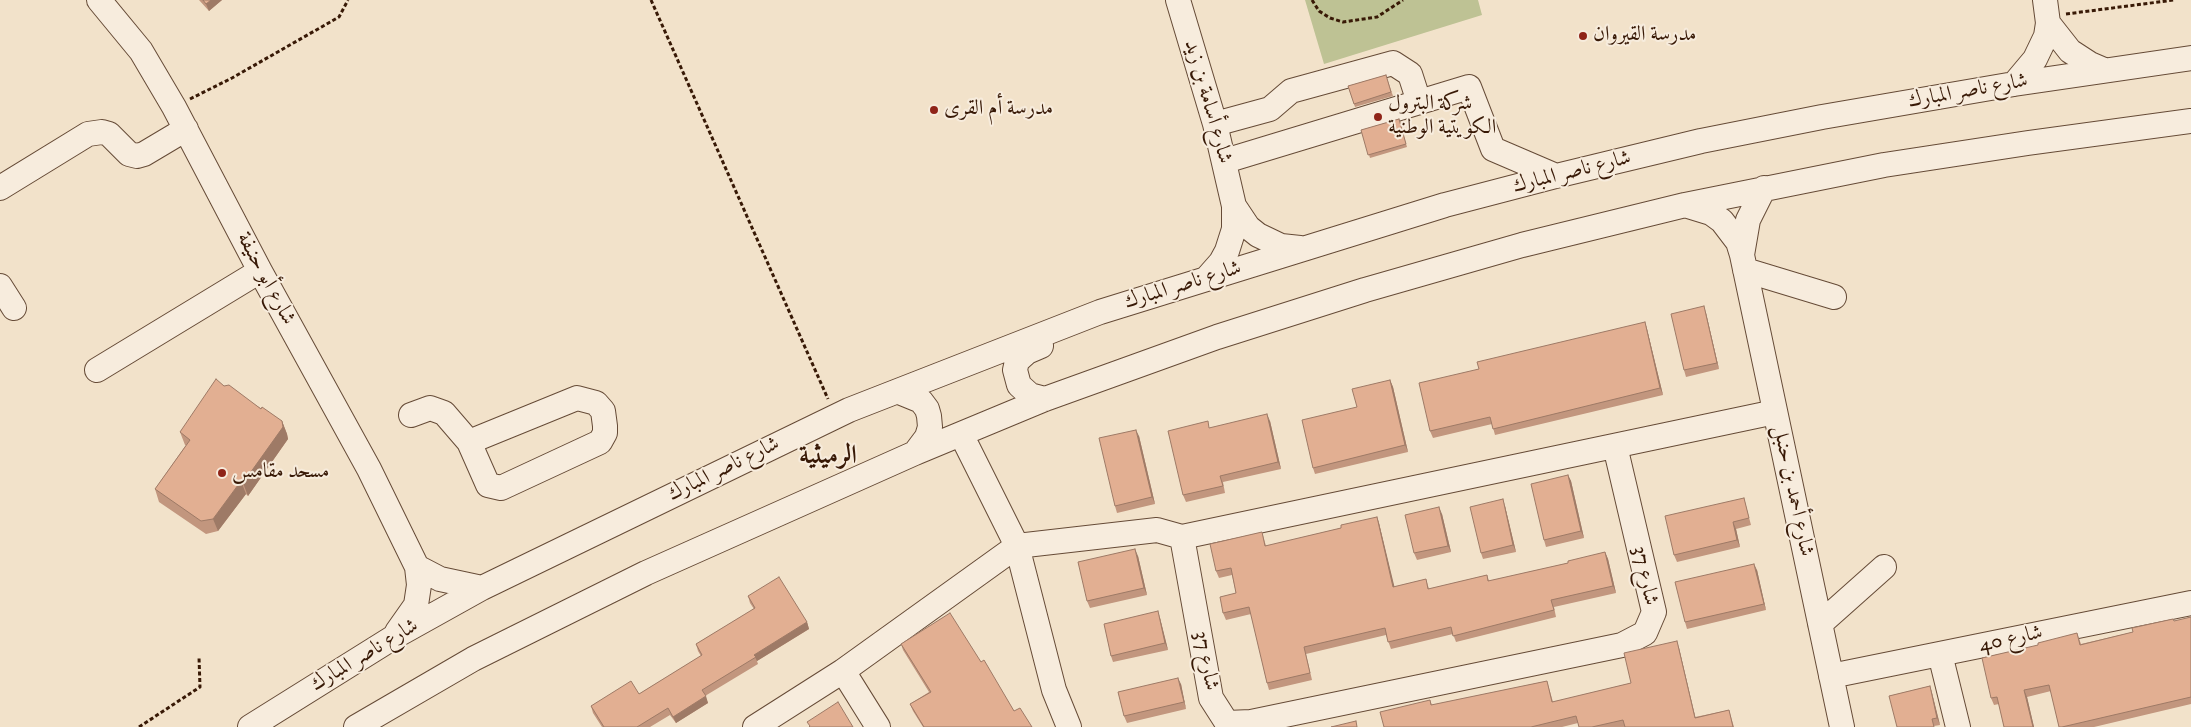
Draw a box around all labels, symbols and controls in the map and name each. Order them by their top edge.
place label: مدرسة القيروان [1593,23,1696,49]
marker: مدرسة القيروان [1577,30,1589,42]
street label: شارع أسامة بن زيد [1177,37,1237,167]
street label: شارع ناصر المبارك [1906,69,2030,115]
place label: شركة البترول الكويتية الوطنية [1388,92,1496,142]
place label: مدرسة أم القرى [944,97,1053,123]
marker: مدرسة أم القرى [928,104,940,116]
marker: شركة البترول الكويتية الوطنية [1372,111,1384,123]
street label: شارع ناصر المبارك [1510,146,1634,200]
street label: شارع أبو حنيفة [230,228,300,330]
street label: شارع ناصر المبارك [1121,256,1245,316]
street label: شارع أحمد بن حنبل [1766,423,1818,559]
street label: شارع ناصر المبارك [664,432,784,508]
district label: الرميثية [799,442,857,474]
place label: مسحد مقامس [232,460,329,486]
marker: مسحد مقامس [216,467,228,479]
street label: شارع 37 [1625,544,1663,608]
street label: شارع ناصر المبارك [307,614,423,698]
street label: شارع 40 [1977,621,2045,659]
street label: شارع 37 [1187,629,1223,693]

